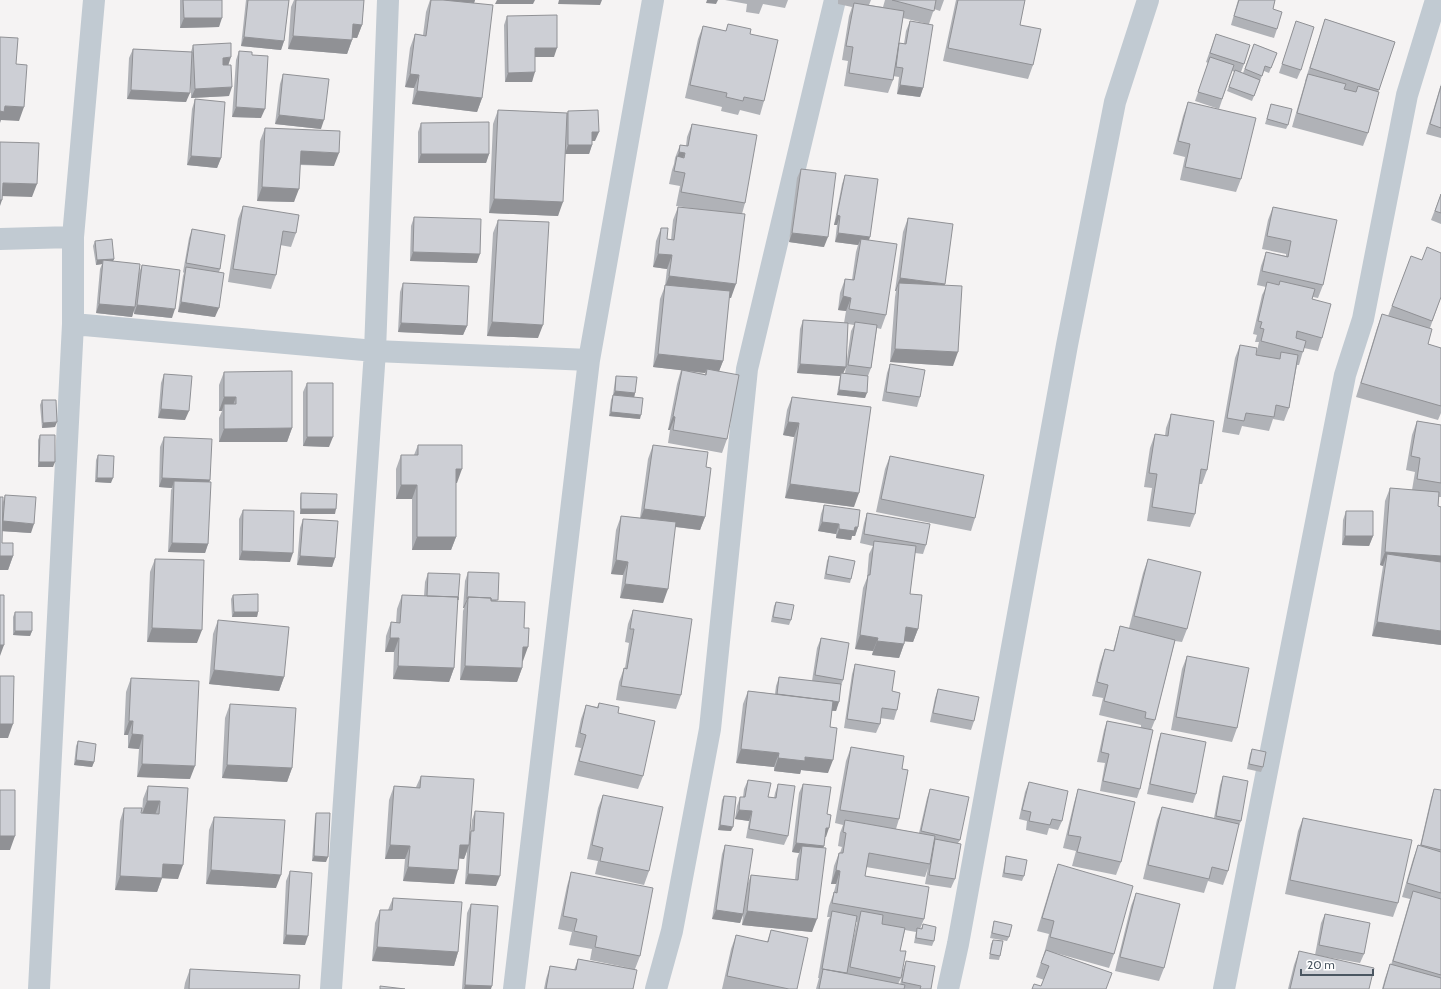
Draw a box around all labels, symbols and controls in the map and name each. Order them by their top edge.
scale bar [1301,951,1373,977]
text: 20 m [1307,957,1335,972]

